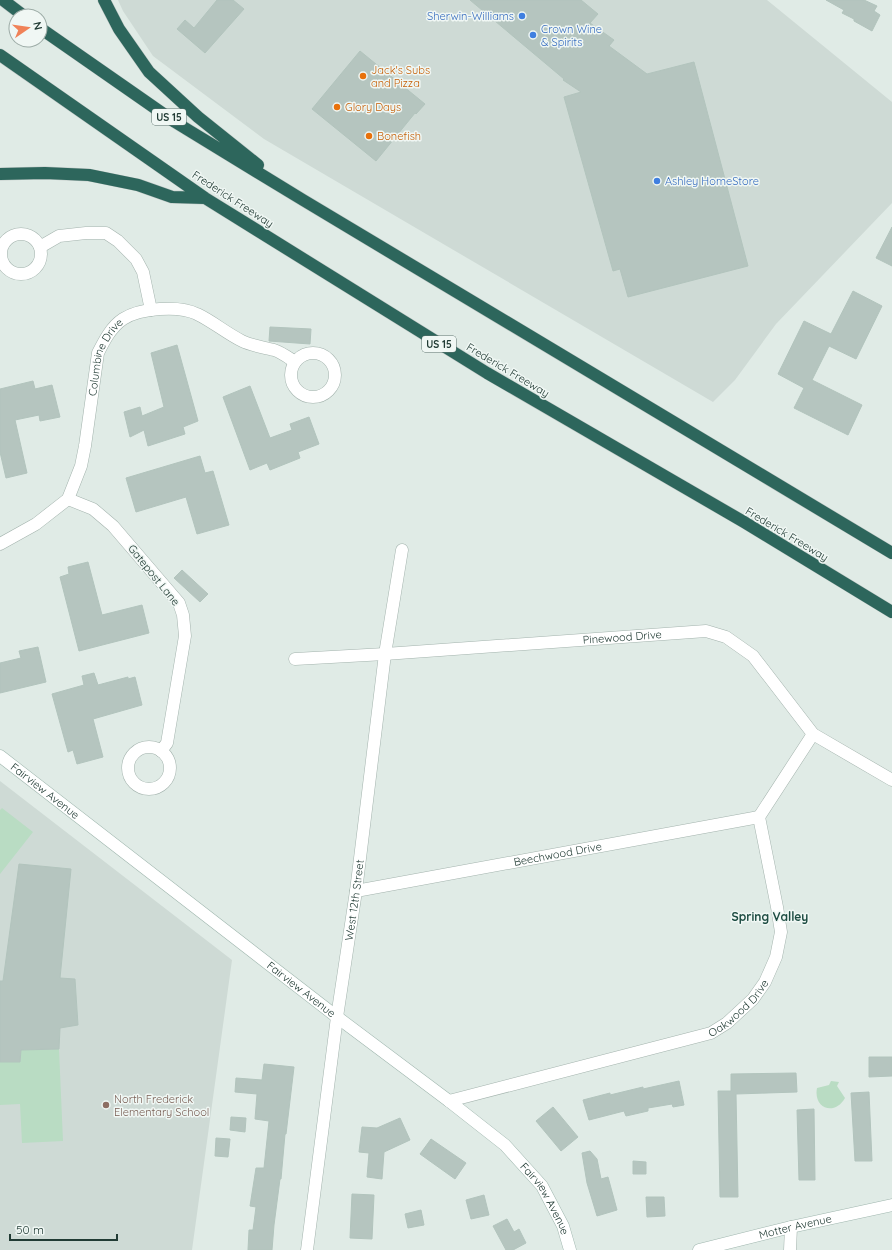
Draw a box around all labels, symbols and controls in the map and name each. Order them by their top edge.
north arrow [8,8,48,48]
place label: Sherwin-Williams [427,9,514,23]
marker: Sherwin-Williams [517,11,527,21]
text: N [30,20,45,31]
place label: Crown Wine & Spirits [541,22,602,49]
marker: Crown Wine & Spirits [528,30,538,40]
place label: Jack's Subs and Pizza [371,63,430,90]
marker: Jack's Subs and Pizza [358,71,368,81]
place label: Glory Days [345,100,401,114]
marker: Glory Days [332,102,342,112]
road number: US 15 [152,109,186,125]
place label: Bonefish [377,129,421,143]
marker: Bonefish [364,131,374,141]
street label: Frederick Freeway [190,167,276,231]
place label: Ashley HomeStore [665,174,759,188]
marker: Ashley HomeStore [652,176,662,186]
street label: Columbine Drive [85,315,126,397]
road number: US 15 [422,336,456,352]
street label: Frederick Freeway [464,340,552,400]
street label: Frederick Freeway [743,504,831,564]
street label: Gatepost Lane [125,542,183,608]
street label: Pinewood Drive [582,627,662,647]
street label: Fairview Avenue [8,760,82,822]
street label: Beechwood Drive [512,839,603,869]
street label: West 12th Street [342,859,367,942]
district label: Spring Valley [732,909,808,924]
street label: Fairview Avenue [264,958,338,1020]
street label: Oakwood Drive [706,977,772,1040]
place label: North Frederick Elementary School [114,1092,209,1119]
marker: North Frederick Elementary School [101,1100,111,1110]
street label: Fairview Avenue [517,1160,572,1236]
street label: Motter Avenue [757,1211,833,1242]
scale bar [10,1216,117,1242]
text: 50 m [16,1222,44,1237]

